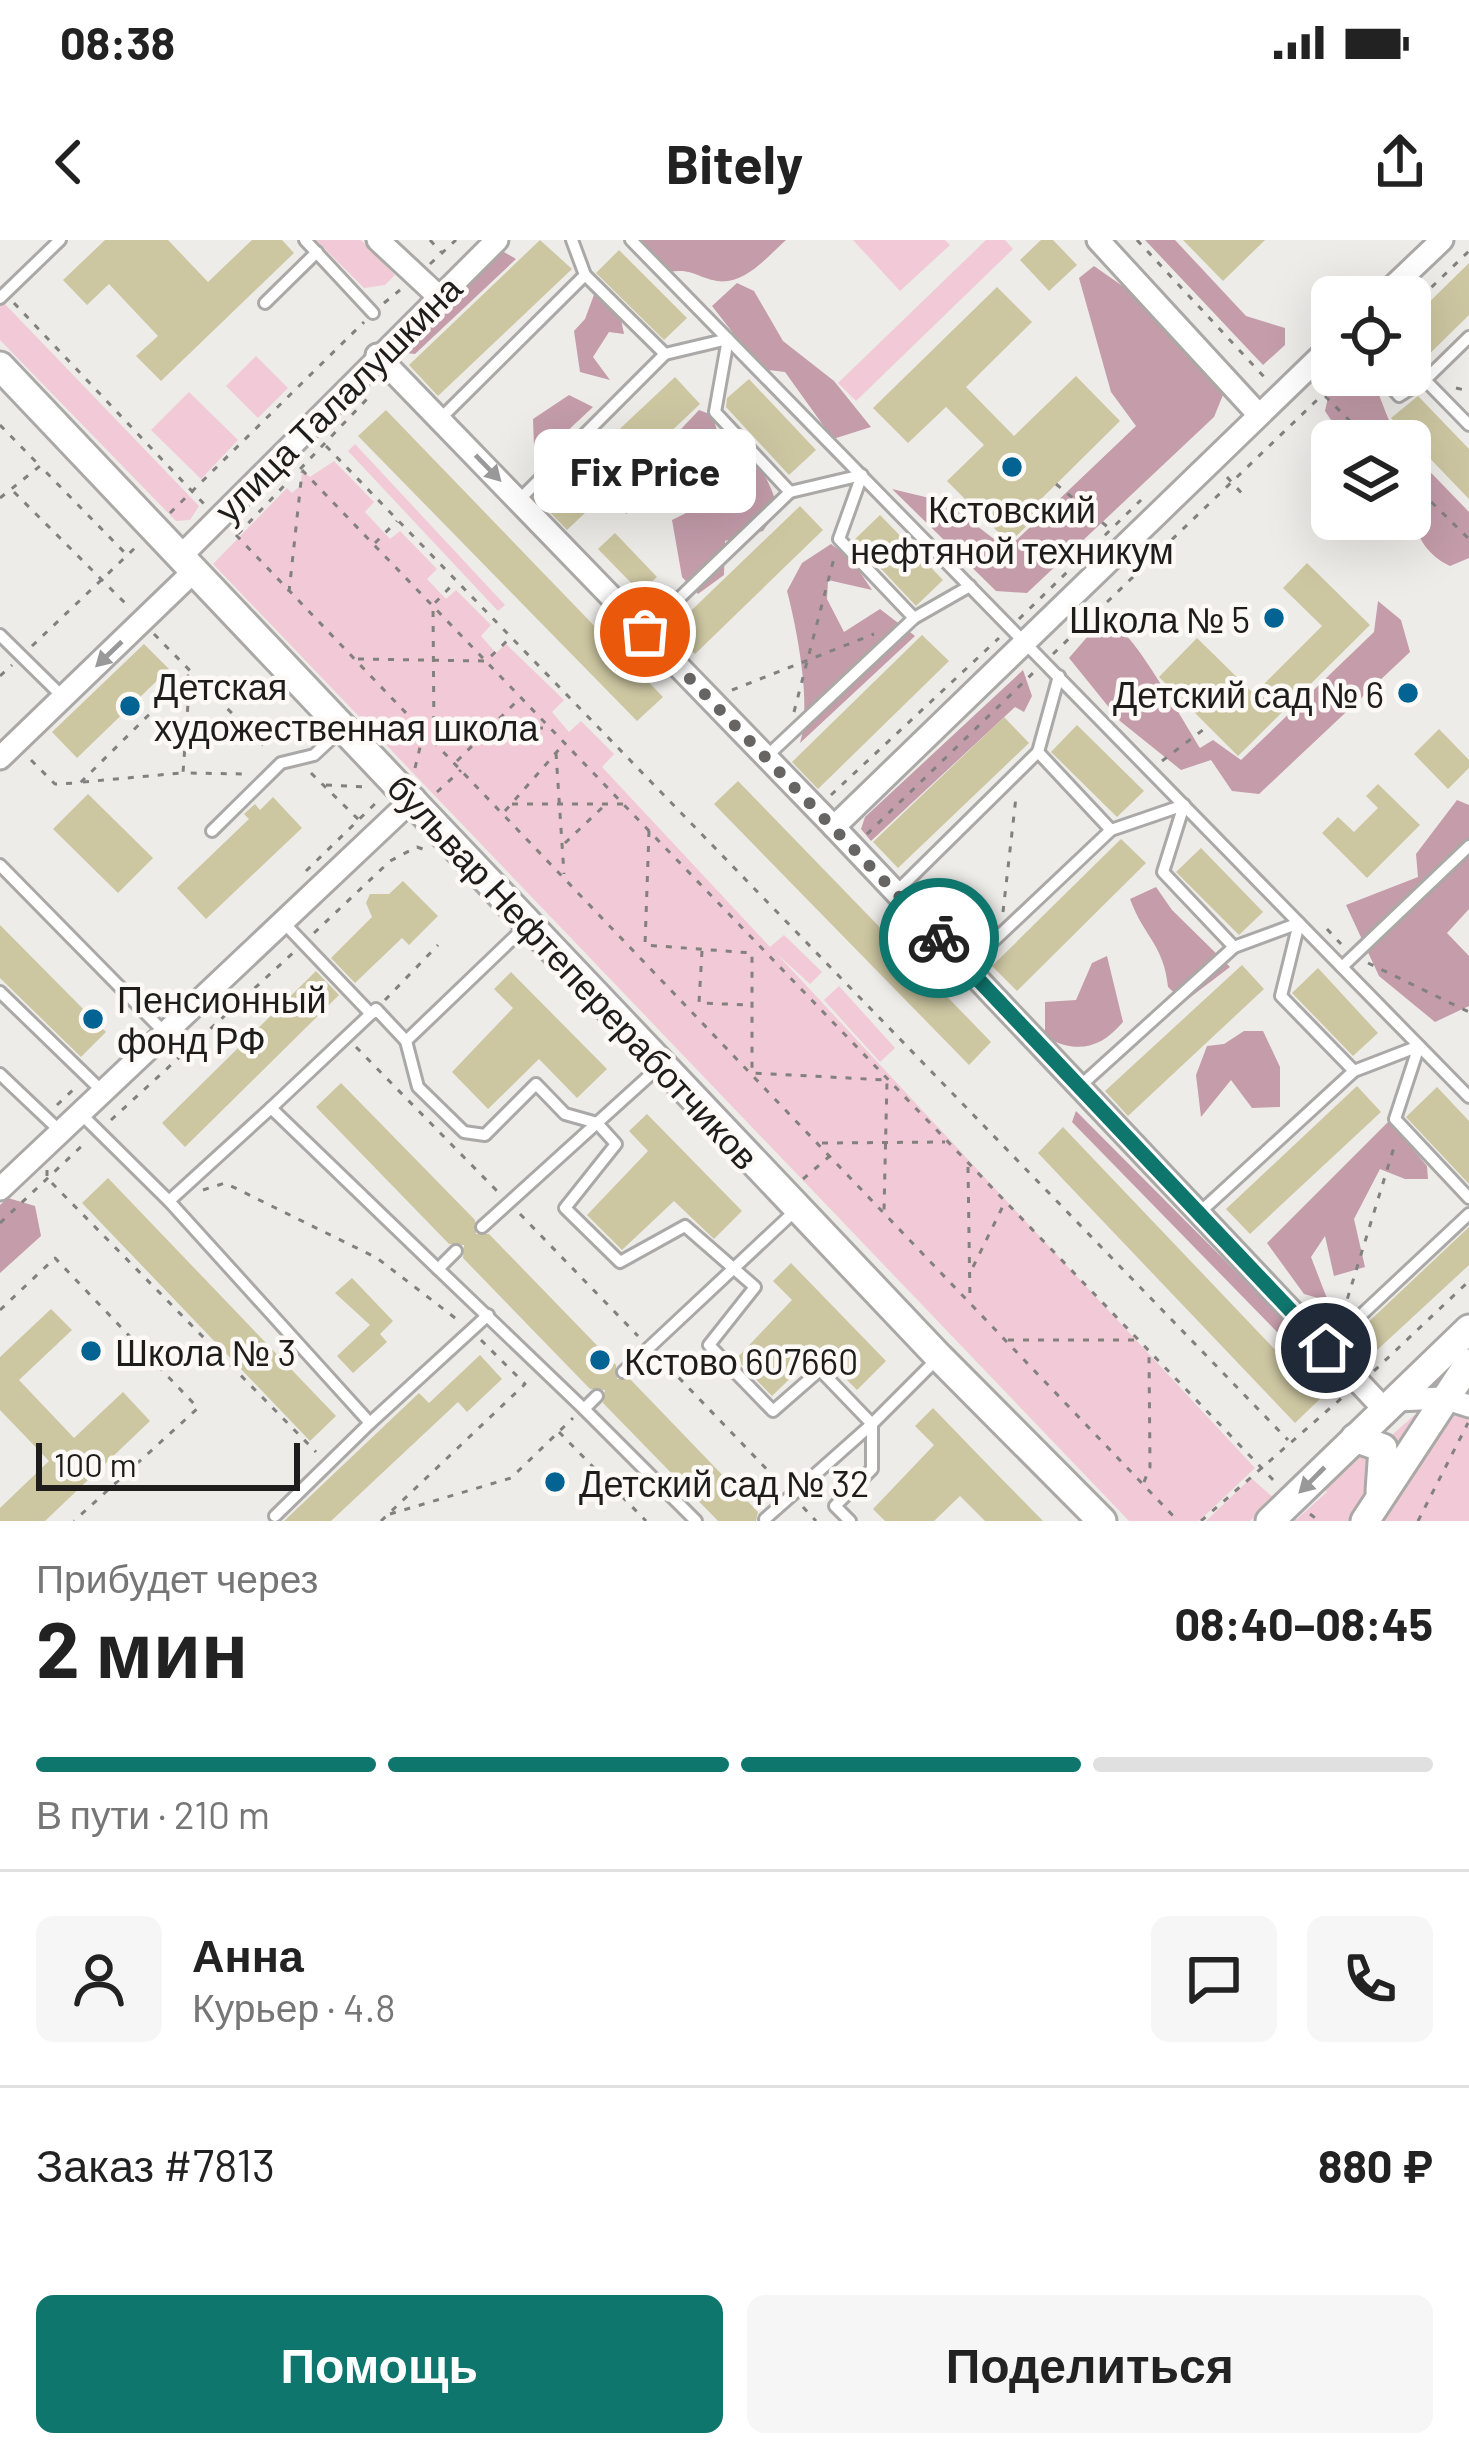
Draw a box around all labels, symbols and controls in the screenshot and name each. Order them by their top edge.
text: 08:38 [60,15,175,69]
icon: back [36,129,102,195]
icon: share [1367,129,1433,195]
text: Bitely [666,130,803,195]
street label: улица Талалушкина [205,265,471,531]
map controls [1311,276,1431,540]
button: locate [1311,276,1431,396]
button: layers [1311,420,1431,540]
callout: Fix Price [534,428,756,512]
text: Fix Price [570,447,720,494]
one-way arrow [474,454,502,482]
marker: Кстовский нефтяной техникум [999,454,1025,480]
place label: Кстовский нефтяной техникум [850,487,1174,572]
pin [594,581,696,683]
place label: Школа № 5 [1069,597,1250,640]
icon: bag [612,599,678,665]
marker: Школа № 5 [1261,605,1287,631]
one-way arrow [95,639,124,667]
place label: Детская художественная школа [154,664,540,749]
place label: Детский сад № 6 [1113,672,1384,716]
marker: Детский сад № 6 [1395,680,1421,706]
marker: Детская художественная школа [117,693,143,719]
street label: бульвар Нефтепереработчиков [379,765,768,1178]
courier [879,878,999,998]
icon: bike [906,905,972,971]
place label: Пенсионный фонд РФ [117,977,327,1062]
marker: Пенсионный фонд РФ [80,1006,106,1032]
pin [1275,1297,1377,1399]
icon: home [1293,1315,1359,1381]
place label: Школа № 3 [115,1330,296,1373]
marker: Школа № 3 [78,1338,104,1364]
place label: Кстово 607660 [624,1339,858,1382]
marker: Кстово 607660 [587,1347,613,1373]
scale bar [36,1437,300,1490]
text: 100 m [54,1444,137,1484]
place label: Детский сад № 32 [579,1461,869,1505]
one-way arrow [1298,1466,1326,1494]
marker: Детский сад № 32 [542,1469,568,1495]
text: Прибудет через [36,1554,318,1601]
text: 08:40–08:45 [1174,1596,1433,1650]
text: 2 мин [36,1600,248,1694]
text: В пути · 210 m [36,1790,270,1837]
button: person [36,1916,162,2042]
button: chat [1151,1916,1277,2042]
button: phone [1307,1916,1433,2042]
text: Анна [192,1927,304,1981]
text: Курьер · 4.8 [192,1983,396,2030]
text: Заказ #7813 [36,2137,275,2191]
text: 880 ₽ [1318,2138,1433,2192]
button: Помощь [36,2295,723,2433]
button: Поделиться [747,2295,1433,2433]

